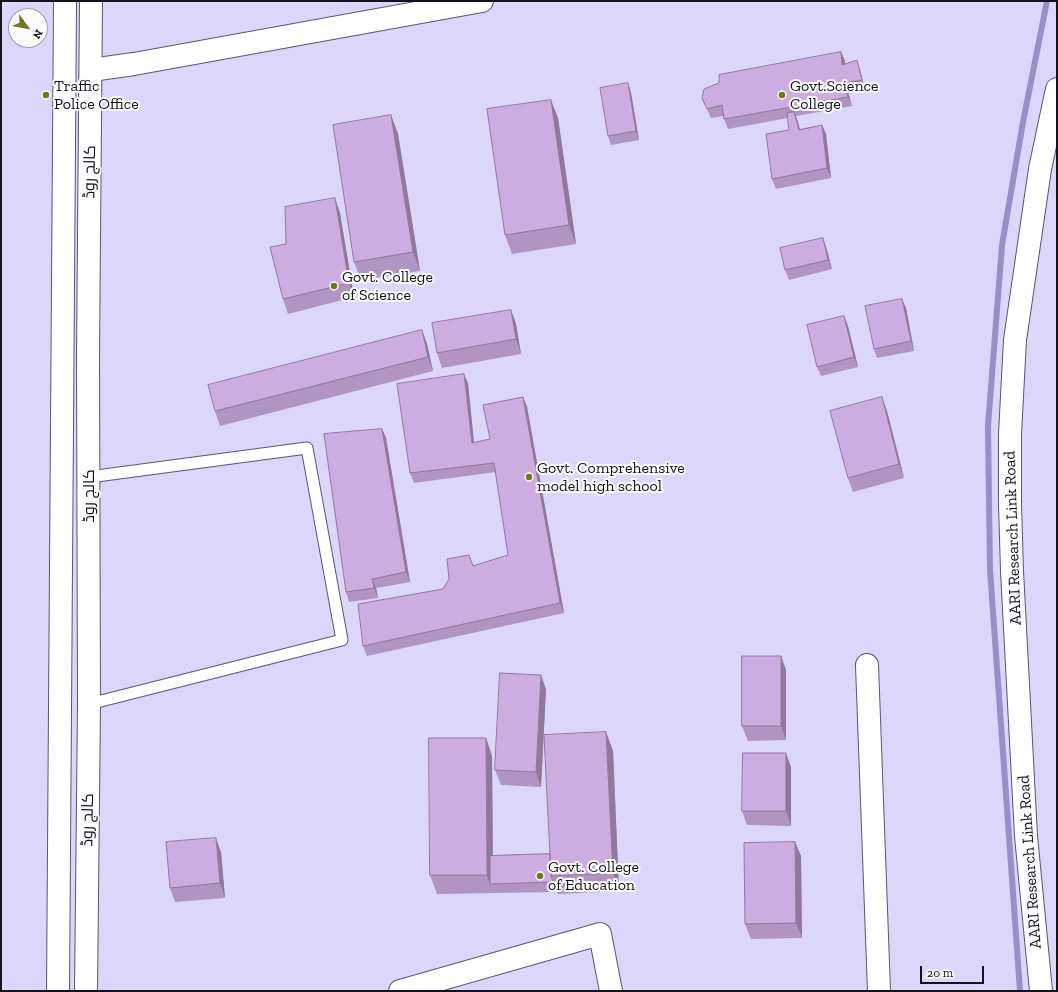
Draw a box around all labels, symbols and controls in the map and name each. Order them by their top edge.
north arrow [8,8,48,48]
text: N [30,27,45,41]
place label: Traffic Police Office [54,76,139,114]
place label: Govt.Science College [790,76,878,114]
marker: Traffic Police Office [41,90,51,100]
marker: Govt.Science College [777,90,787,100]
street label: کالج روڈ [80,145,100,199]
place label: Govt. College of Science [342,267,433,305]
marker: Govt. College of Science [329,281,339,291]
street label: AARI Research Link Road [1000,451,1026,625]
place label: Govt. Comprehensive model high school [537,458,685,496]
street label: کالج روڈ [79,469,99,523]
marker: Govt. Comprehensive model high school [524,472,534,482]
street label: AARI Research Link Road [1014,774,1046,950]
street label: کالج روڈ [78,793,98,847]
place label: Govt. College of Education [548,857,639,895]
marker: Govt. College of Education [535,871,545,881]
scale bar [922,958,986,984]
text: 20 m [927,966,953,980]

